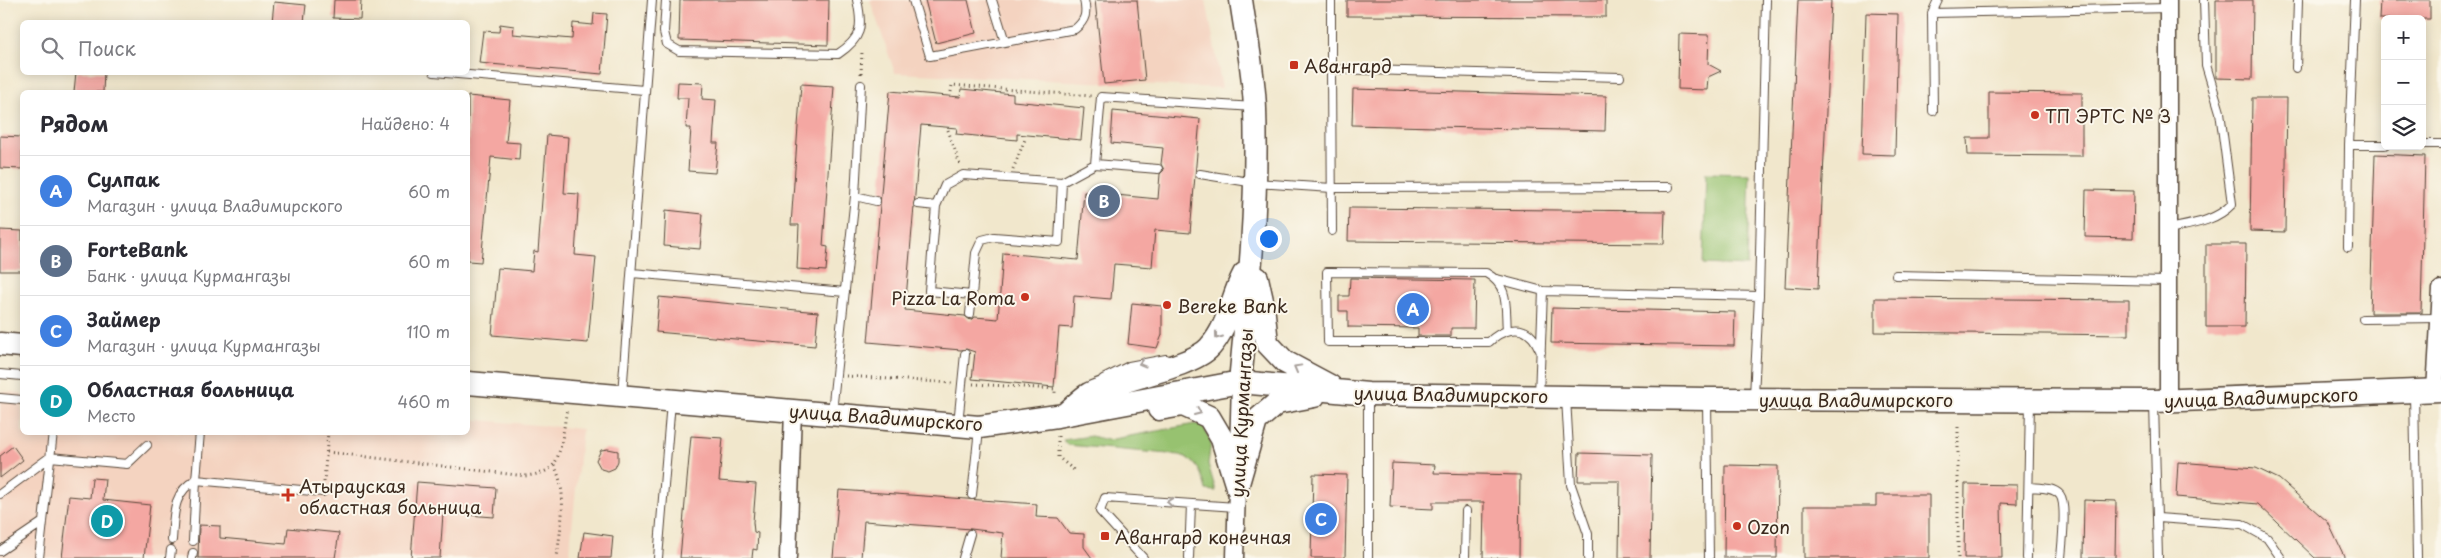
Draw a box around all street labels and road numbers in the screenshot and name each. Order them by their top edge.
street label: улица Курмангазы [1223,328,1259,498]
street label: улица Владимирского [1353,379,1549,409]
street label: улица Владимирского [2163,380,2359,414]
street label: улица Владимирского [1759,386,1953,413]
street label: улица Владимирского [788,397,984,437]

